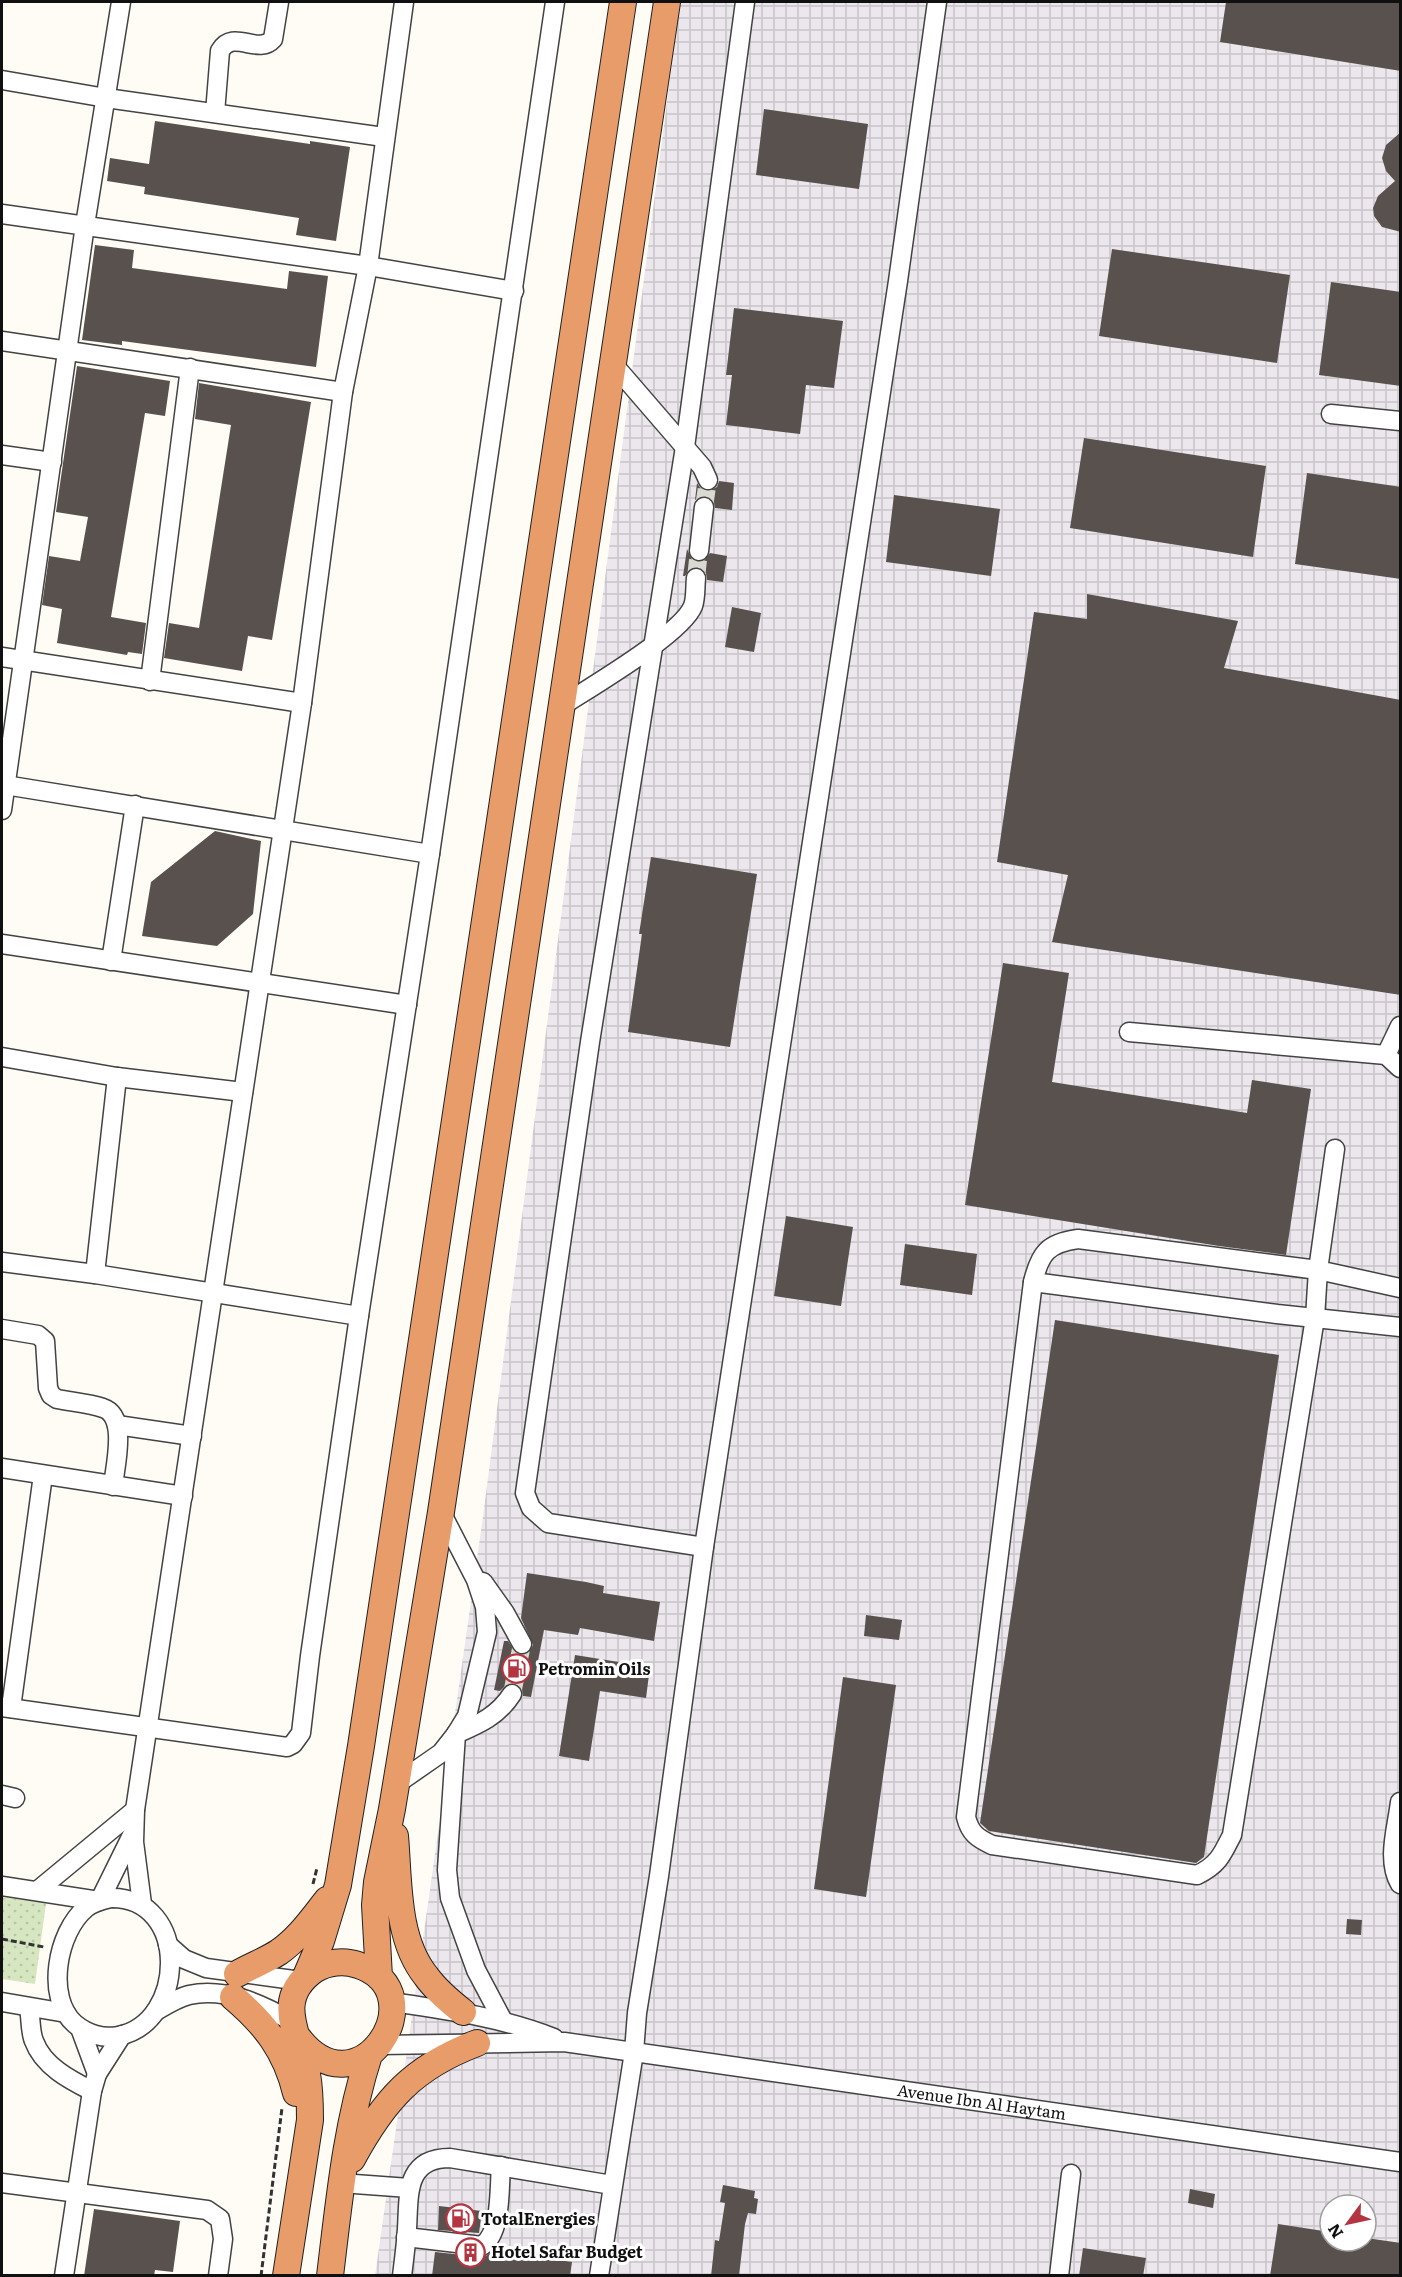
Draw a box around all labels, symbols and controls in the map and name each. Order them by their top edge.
fuel station icon: Petromin Oils [501,1653,533,1685]
place label: Petromin Oils [538,1656,650,1680]
street label: Avenue Ibn Al Haytam [896,2077,1068,2125]
north arrow [1318,2193,1378,2253]
fuel station icon: TotalEnergies [444,2203,476,2235]
place label: TotalEnergies [481,2206,595,2230]
text: N [1321,2220,1348,2244]
building icon: Hotel Safar Budget [454,2236,486,2268]
place label: Hotel Safar Budget [491,2239,643,2263]

